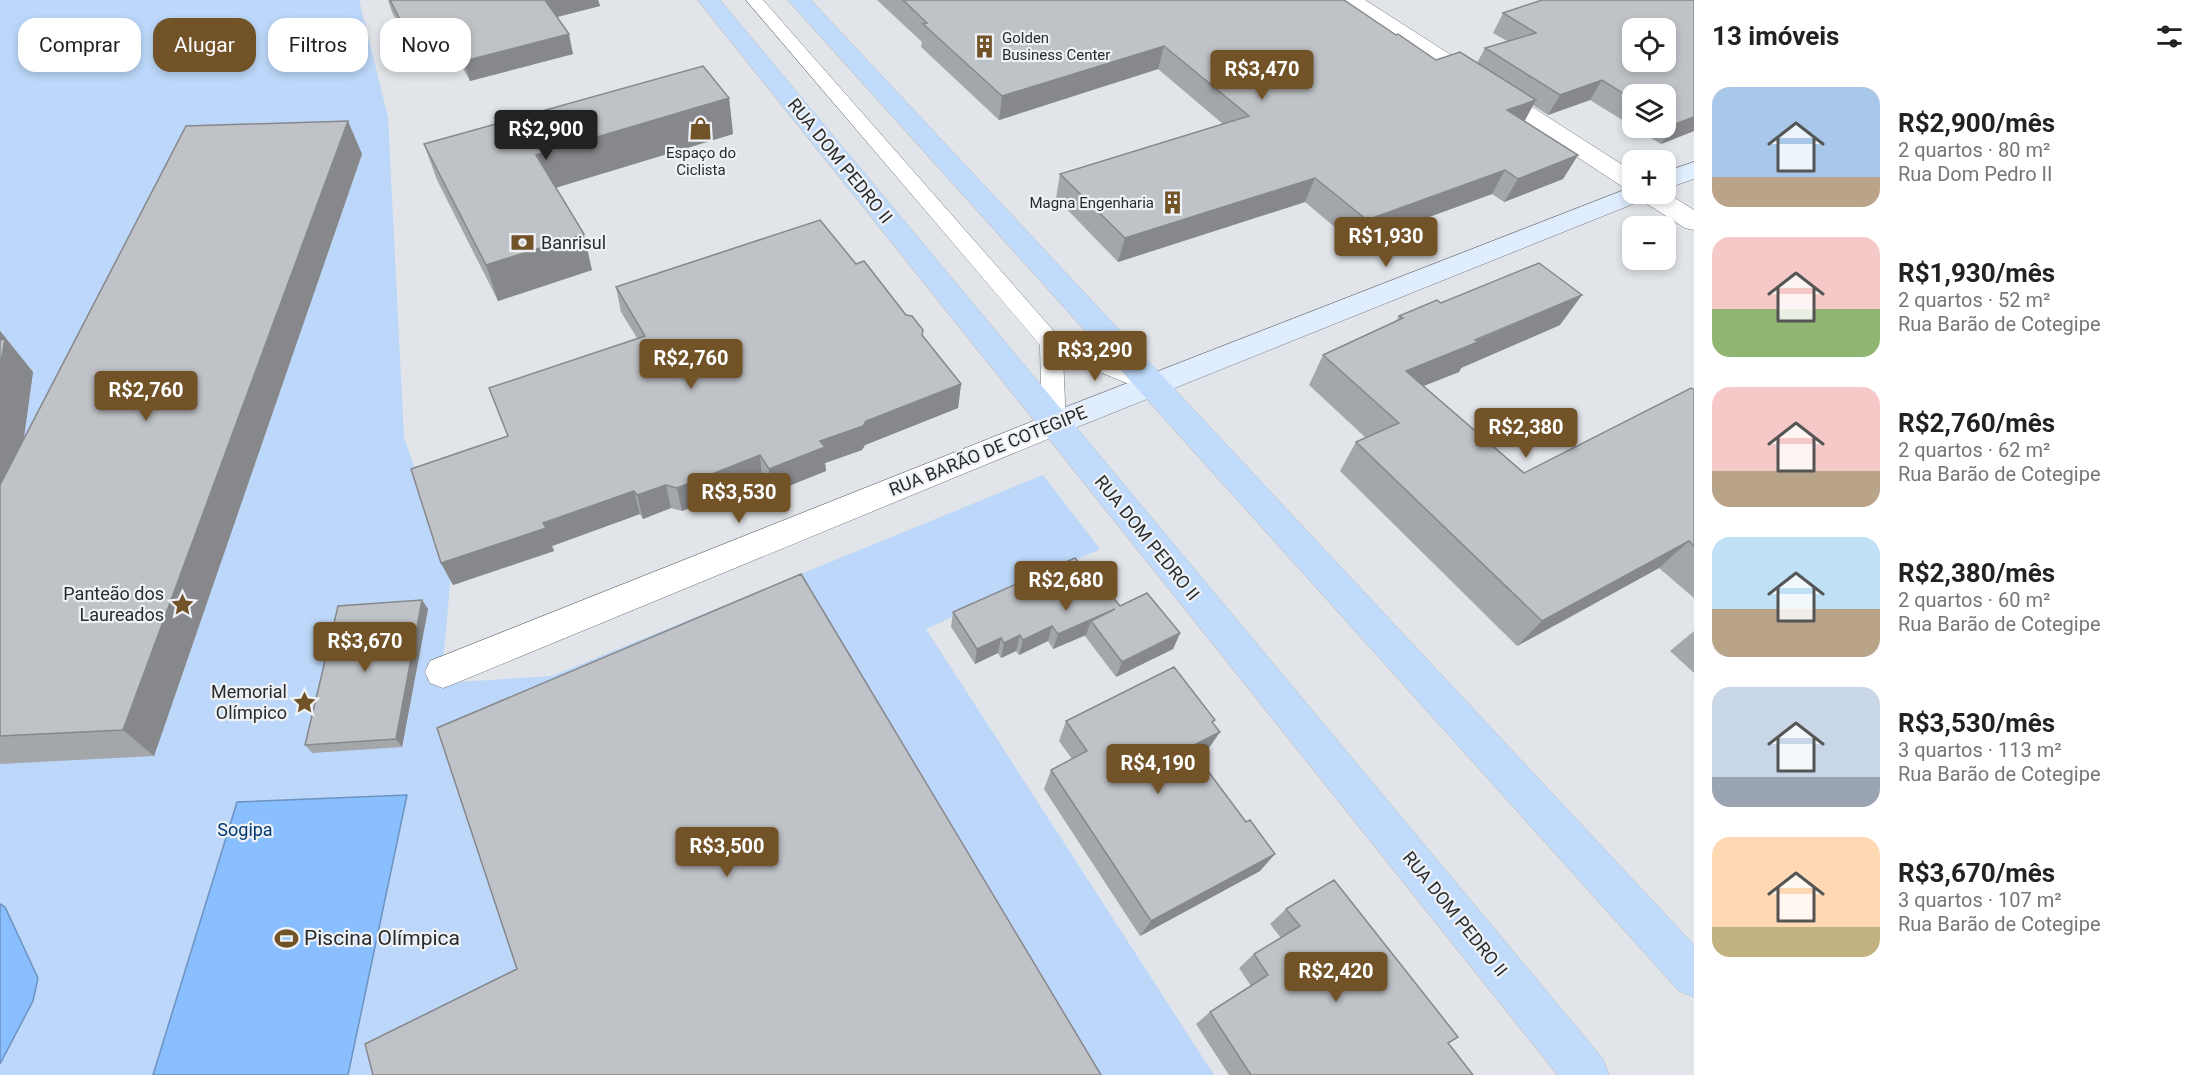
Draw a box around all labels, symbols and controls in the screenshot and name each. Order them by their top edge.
chip: Comprar [18,18,141,72]
chip: Alugar [153,18,256,72]
chip: Filtros [268,18,368,72]
chip: Novo [380,18,471,72]
map controls [1622,18,1676,270]
button: locate [1622,18,1676,72]
icon: filters [2153,20,2186,53]
text: 13 imóveis [1712,21,1839,51]
place label: Golden Business Center [1002,29,1110,64]
building icon: Golden Business Center [971,34,997,60]
pin: R$3,470 [1207,50,1317,101]
text: R$3,470 [1224,57,1300,81]
button: layers [1622,84,1676,138]
street label: RUA DOM PEDRO II [784,94,897,227]
text: R$2,900/mês [1898,108,2055,138]
pin: R$2,900 [491,110,601,161]
icon: home [1760,111,1832,183]
shop icon: Espaço do Ciclista [688,116,714,142]
text: R$2,900 [508,117,584,141]
text: 2 quartos · 80 m² [1898,138,2050,162]
place label: Espaço do Ciclista [666,144,736,179]
button: + [1622,150,1676,204]
text: Rua Dom Pedro II [1898,162,2052,186]
building icon: Magna Engenharia [1159,190,1185,216]
place label: Magna Engenharia [1029,194,1154,212]
button: − [1622,216,1676,270]
pin: R$1,930 [1331,217,1441,268]
text: R$1,930 [1348,224,1424,248]
bank icon: Banrisul [510,230,536,256]
place label: Banrisul [541,232,606,253]
text: R$1,930/mês [1898,258,2055,288]
icon: home [1760,261,1832,333]
text: 2 quartos · 52 m² [1898,288,2050,312]
text: Rua Barão de Cotegipe [1898,312,2101,336]
pin: R$3,290 [1040,331,1150,382]
text: R$3,290 [1057,338,1133,362]
pin: R$2,760 [636,339,746,390]
text: R$2,760 [653,346,729,370]
pin: R$2,760 [91,371,201,422]
text: R$2,760 [108,378,184,402]
street label: RUA BARÃO DE COTEGIPE [886,401,1090,500]
pin: R$2,380 [1471,408,1581,459]
text: R$2,760/mês [1898,408,2055,438]
icon: home [1760,411,1832,483]
text: R$2,380 [1488,415,1564,439]
text: 2 quartos · 62 m² [1898,438,2050,462]
text: Rua Barão de Cotegipe [1898,462,2101,486]
street label: RUA DOM PEDRO II [1091,471,1204,604]
pin: R$3,530 [684,473,794,524]
text: R$3,530 [701,480,777,504]
text: R$2,380/mês [1898,558,2055,588]
pin: R$2,680 [1011,561,1121,612]
icon: home [1760,561,1832,633]
text: R$2,680 [1028,568,1104,592]
place label: Panteão dos Laureados [63,583,164,625]
text: 2 quartos · 60 m² [1898,588,2050,612]
place icon: Panteão dos Laureados [169,591,195,617]
text: Rua Barão de Cotegipe [1898,612,2101,636]
pin: R$3,670 [310,622,420,673]
text: R$3,670 [327,629,403,653]
place label: Memorial Olímpico [211,681,287,723]
place icon: Memorial Olímpico [292,689,318,715]
text: R$3,530/mês [1898,708,2055,738]
icon: home [1760,711,1832,783]
text: 3 quartos · 113 m² [1898,738,2062,762]
pin: R$4,190 [1103,744,1213,795]
text: R$4,190 [1120,751,1196,775]
text: Rua Barão de Cotegipe [1898,762,2101,786]
park label: Sogipa [217,819,273,840]
pin: R$3,500 [672,827,782,878]
text: R$3,500 [689,834,765,858]
street label: RUA DOM PEDRO II [1399,847,1512,980]
text: R$3,670/mês [1898,858,2055,888]
icon: home [1760,861,1832,933]
text: 3 quartos · 107 m² [1898,888,2062,912]
text: Rua Barão de Cotegipe [1898,912,2101,936]
sports icon: Piscina Olímpica [273,925,299,951]
place label: Piscina Olímpica [304,926,460,950]
pin: R$2,420 [1281,952,1391,1003]
text: R$2,420 [1298,959,1374,983]

